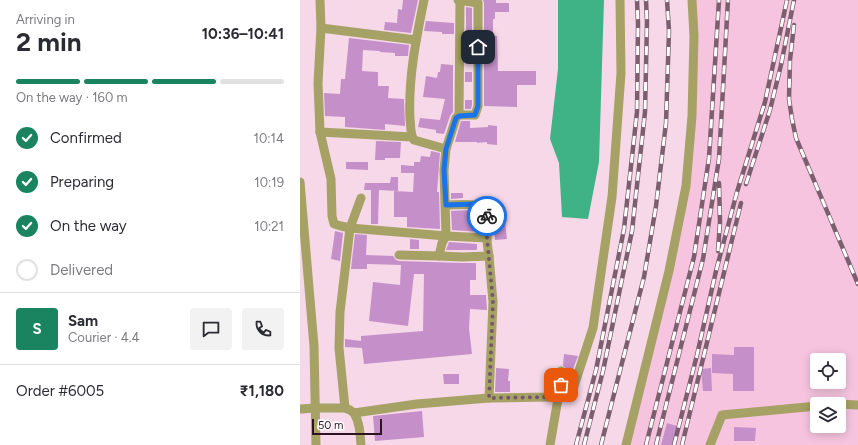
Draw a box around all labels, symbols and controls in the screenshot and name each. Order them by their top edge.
text: Arriving in [16,12,75,27]
text: 10:36–10:41 [202,25,284,43]
text: 2 min [16,26,82,58]
pin [461,30,495,64]
icon: home [467,36,489,58]
text: On the way · 160 m [16,90,128,105]
icon: check [16,127,38,149]
text: Confirmed [50,129,122,147]
text: 10:14 [254,131,284,146]
icon: check [16,171,38,193]
text: Preparing [50,173,114,191]
text: 10:19 [254,175,284,190]
courier [467,196,507,236]
icon: bike [476,205,498,227]
icon: check [16,215,38,237]
text: On the way [50,217,127,235]
text: 10:21 [254,219,284,234]
text: Delivered [50,261,113,279]
button: chat [190,308,232,350]
button: phone [242,308,284,350]
text: Sam [68,312,98,330]
text: S [32,320,42,338]
text: Courier · 4.4 [68,330,140,345]
map controls [810,353,846,433]
button: locate [810,353,846,389]
pin [544,368,578,402]
icon: bag [550,374,572,396]
text: Order #6005 [16,382,104,400]
text: ₹1,180 [240,382,284,400]
button: layers [810,397,846,433]
scale bar [312,417,382,436]
text: 50 m [318,419,343,432]

